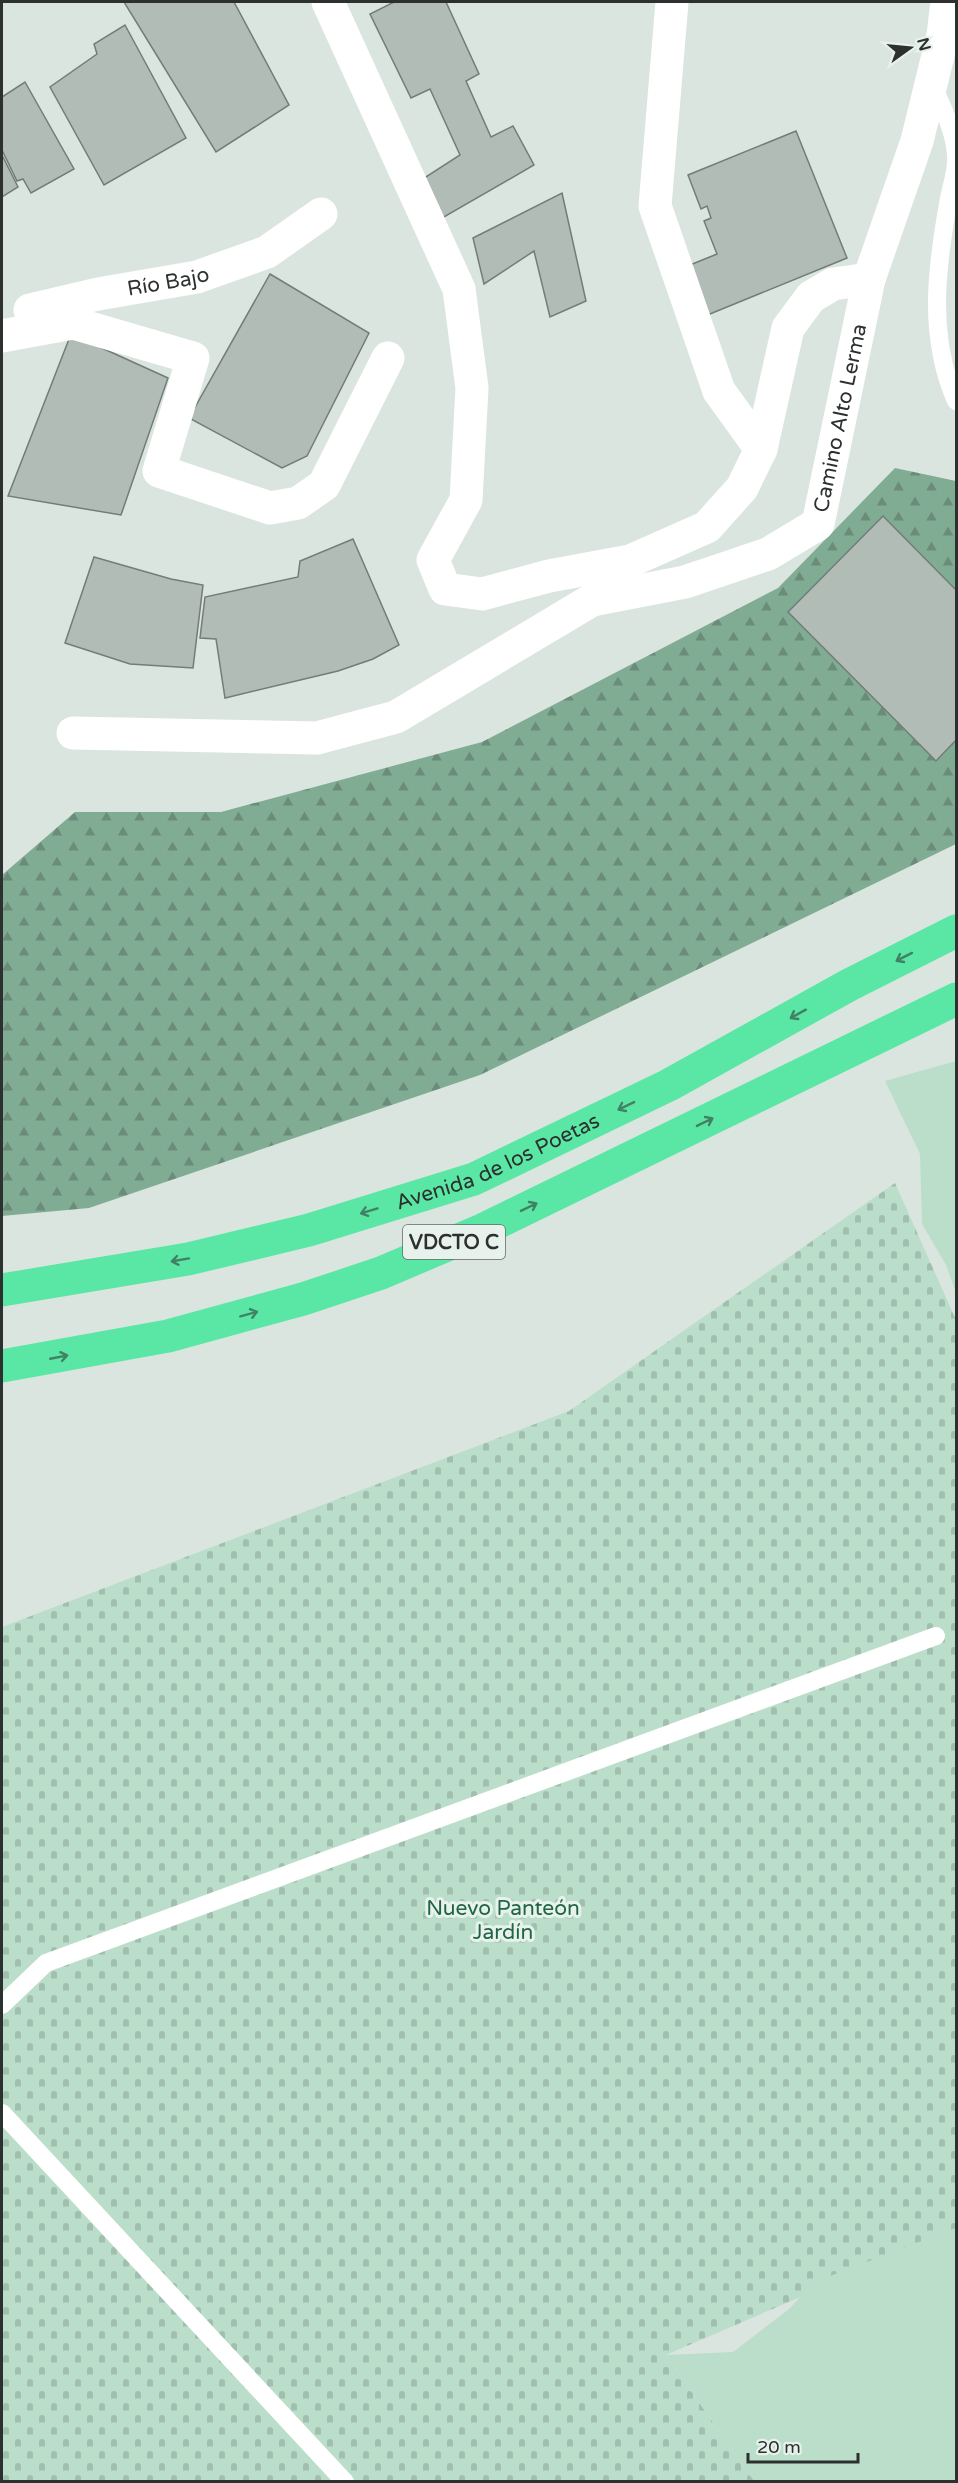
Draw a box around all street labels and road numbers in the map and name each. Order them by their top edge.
street label: Río Bajo [125,262,213,302]
street label: Camino Alto Lerma [809,322,872,515]
street label: Avenida de los Poetas [393,1108,604,1215]
road number: VDCTO C [403,1225,505,1259]

